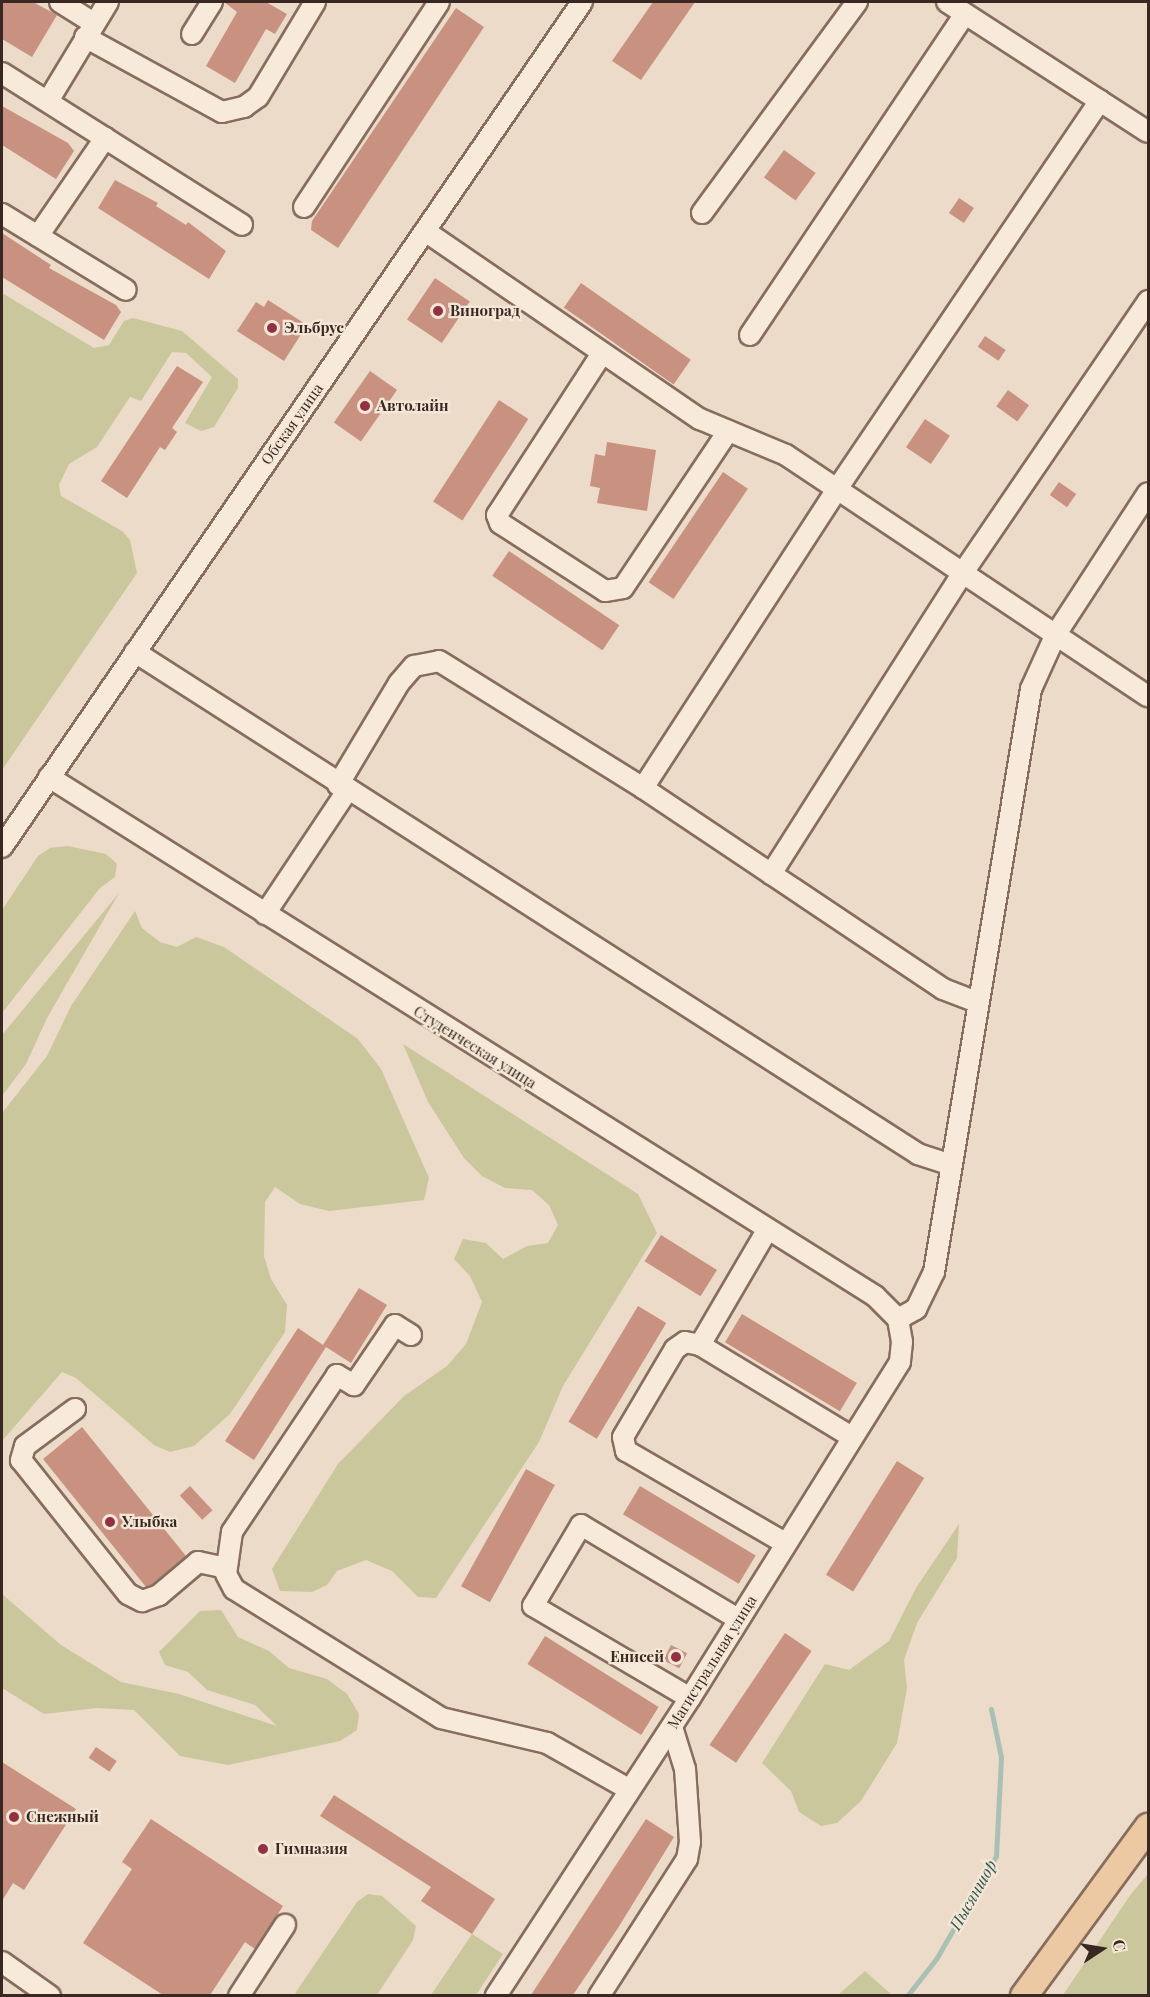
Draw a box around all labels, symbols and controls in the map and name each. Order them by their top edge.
place label: Виноград [450,302,520,320]
marker: Виноград [431,304,445,318]
place label: Эльбрус [284,319,344,337]
marker: Эльбрус [265,321,279,335]
street label: Обская улица [257,380,327,468]
place label: Автолайн [377,397,449,415]
marker: Автолайн [358,399,372,413]
street label: Студенческая улица [410,1002,540,1092]
place label: Улыбка [122,1513,177,1531]
marker: Улыбка [103,1515,117,1529]
street label: Магистральная улица [664,1592,760,1732]
place label: Енисей [610,1648,664,1666]
marker: Енисей [669,1650,683,1664]
place label: Снежный [26,1808,99,1826]
marker: Снежный [7,1810,21,1824]
place label: Гимназия [275,1840,348,1858]
marker: Гимназия [256,1842,270,1856]
water label: Пысяншор [945,1857,1001,1933]
north arrow [1072,1919,1132,1979]
text: С [1109,1937,1132,1953]

